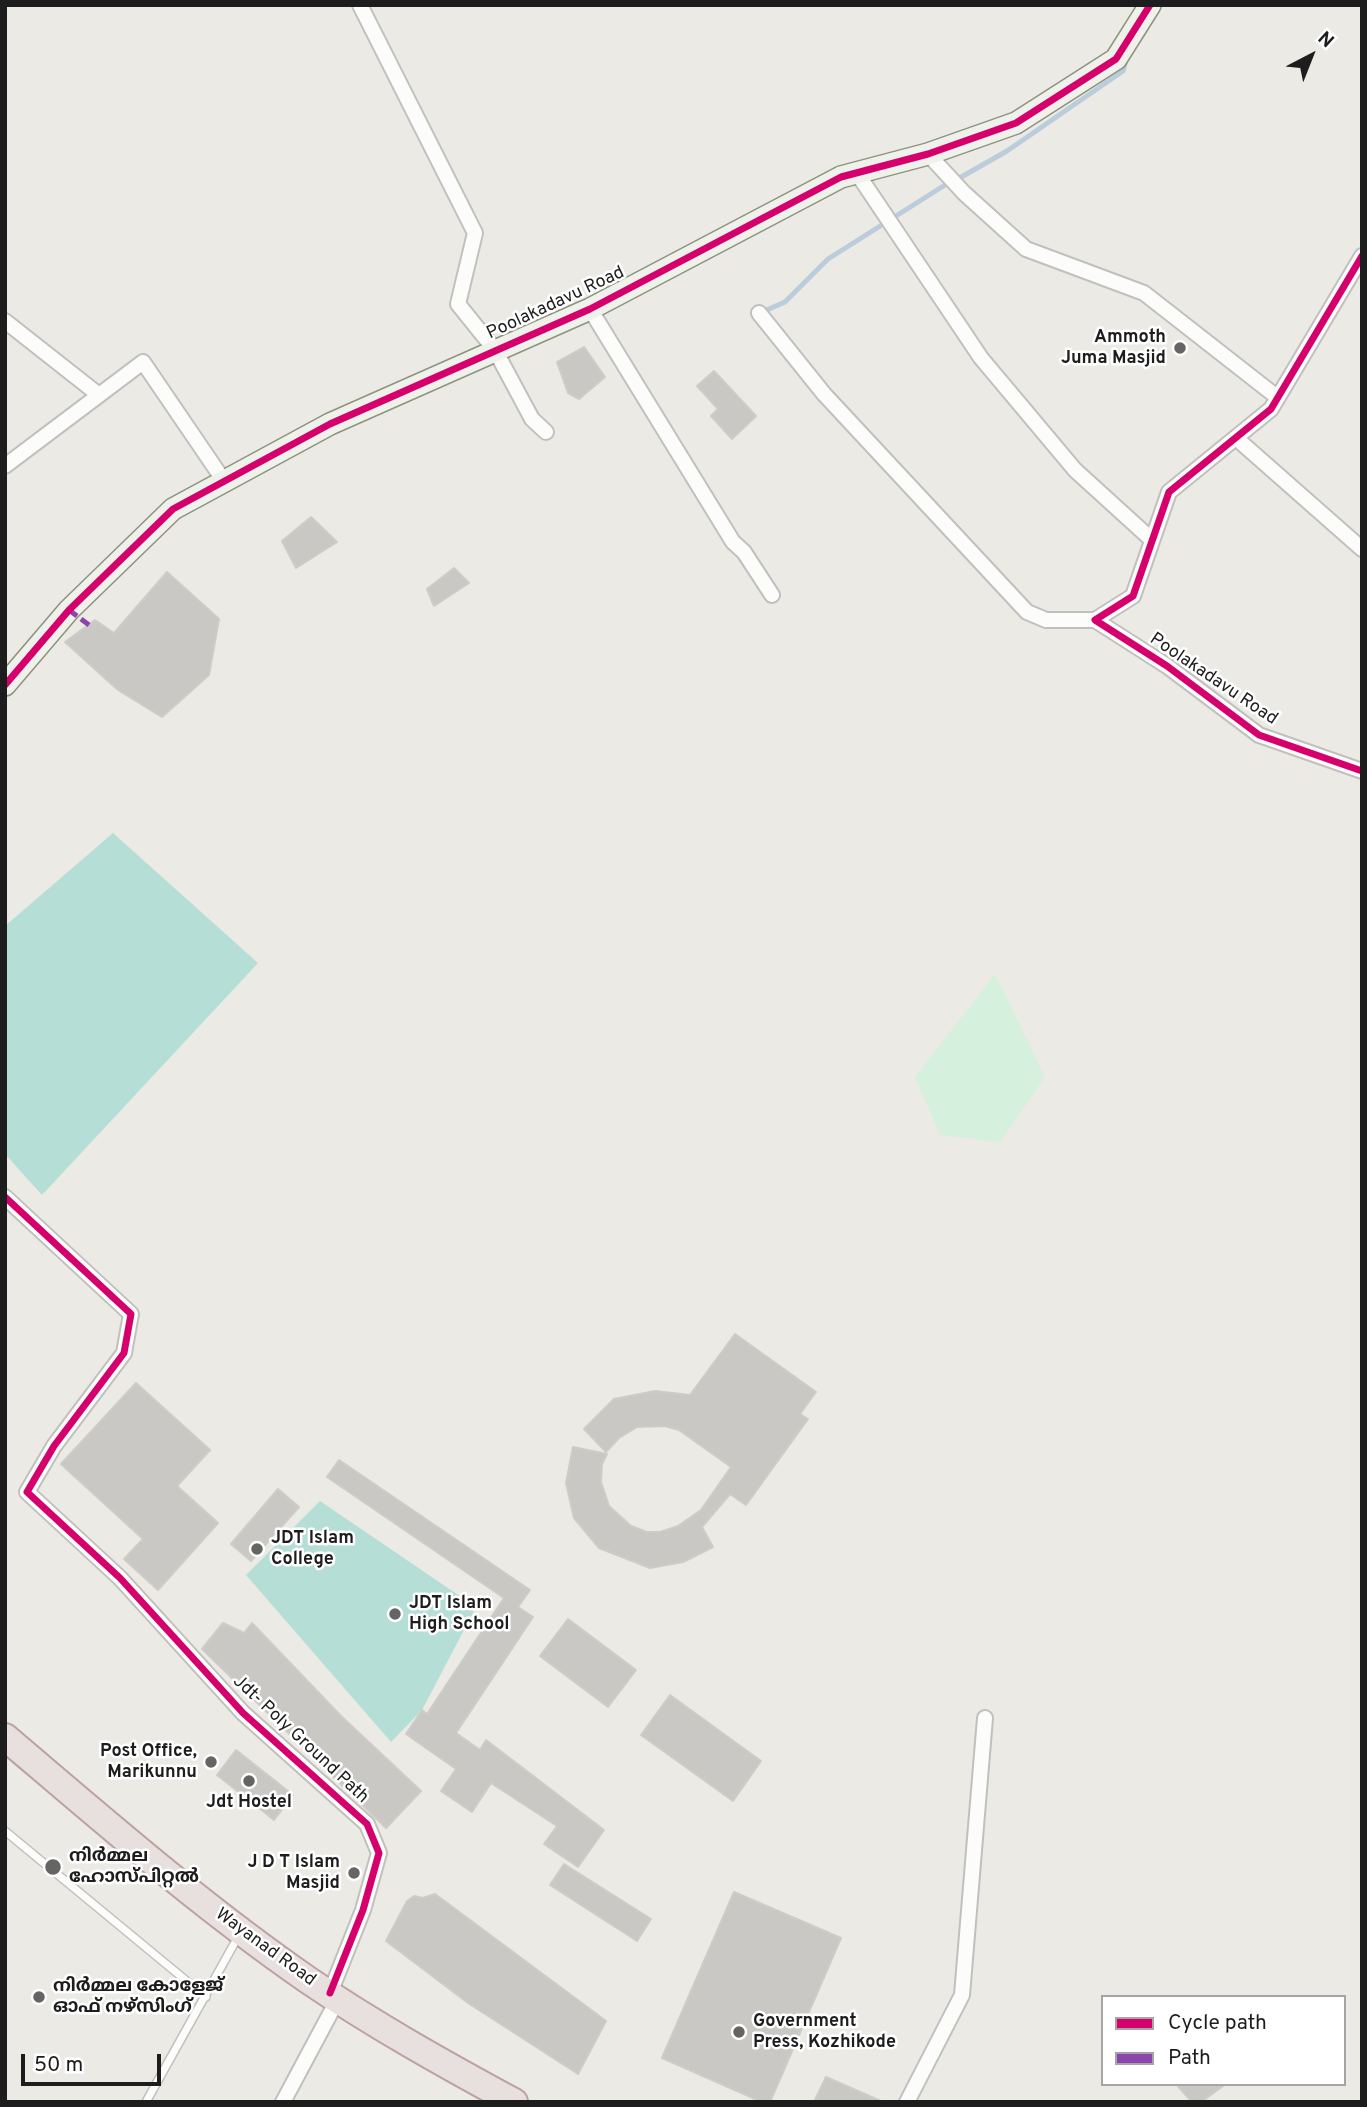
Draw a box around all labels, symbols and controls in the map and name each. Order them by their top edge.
north arrow [1276,21,1346,91]
text: N [1312,27,1338,54]
street label: Poolakadavu Road [484,263,628,345]
place label: Ammoth Juma Masjid [1061,327,1166,370]
marker: Ammoth Juma Masjid [1172,340,1188,356]
street label: Poolakadavu Road [1145,629,1281,731]
place label: JDT Islam College [271,1528,354,1570]
marker: JDT Islam College [249,1541,265,1557]
place label: JDT Islam High School [409,1593,510,1636]
marker: JDT Islam High School [387,1606,403,1622]
street label: Jdt- Poly Ground Path [228,1671,372,1809]
place label: Post Office, Marikunnu [100,1741,197,1784]
marker: Post Office, Marikunnu [203,1754,219,1770]
marker: Jdt Hostel [241,1773,257,1789]
place label: Jdt Hostel [206,1792,292,1814]
place label: നിർമ്മല ഹോസ്പിറ്റൽ [69,1846,199,1888]
place label: J D T Islam Masjid [248,1852,340,1895]
marker: നിർമ്മല ഹോസ്പിറ്റൽ [43,1857,63,1877]
marker: J D T Islam Masjid [346,1865,362,1881]
street label: Wayanad Road [211,1904,319,1992]
place label: നിർമ്മല കോളേജ് ഓഫ് നഴ്സിംഗ് [53,1976,223,2018]
marker: നിർമ്മല കോളേജ് ഓഫ് നഴ്സിംഗ് [31,1989,47,2005]
legend [1101,1995,1346,2086]
text: Cycle path [1168,2010,1267,2037]
place label: Government Press, Kozhikode [753,2011,896,2054]
marker: Government Press, Kozhikode [731,2024,747,2040]
scale bar [24,2040,164,2084]
text: Path [1168,2045,1211,2072]
text: 50 m [34,2052,83,2079]

